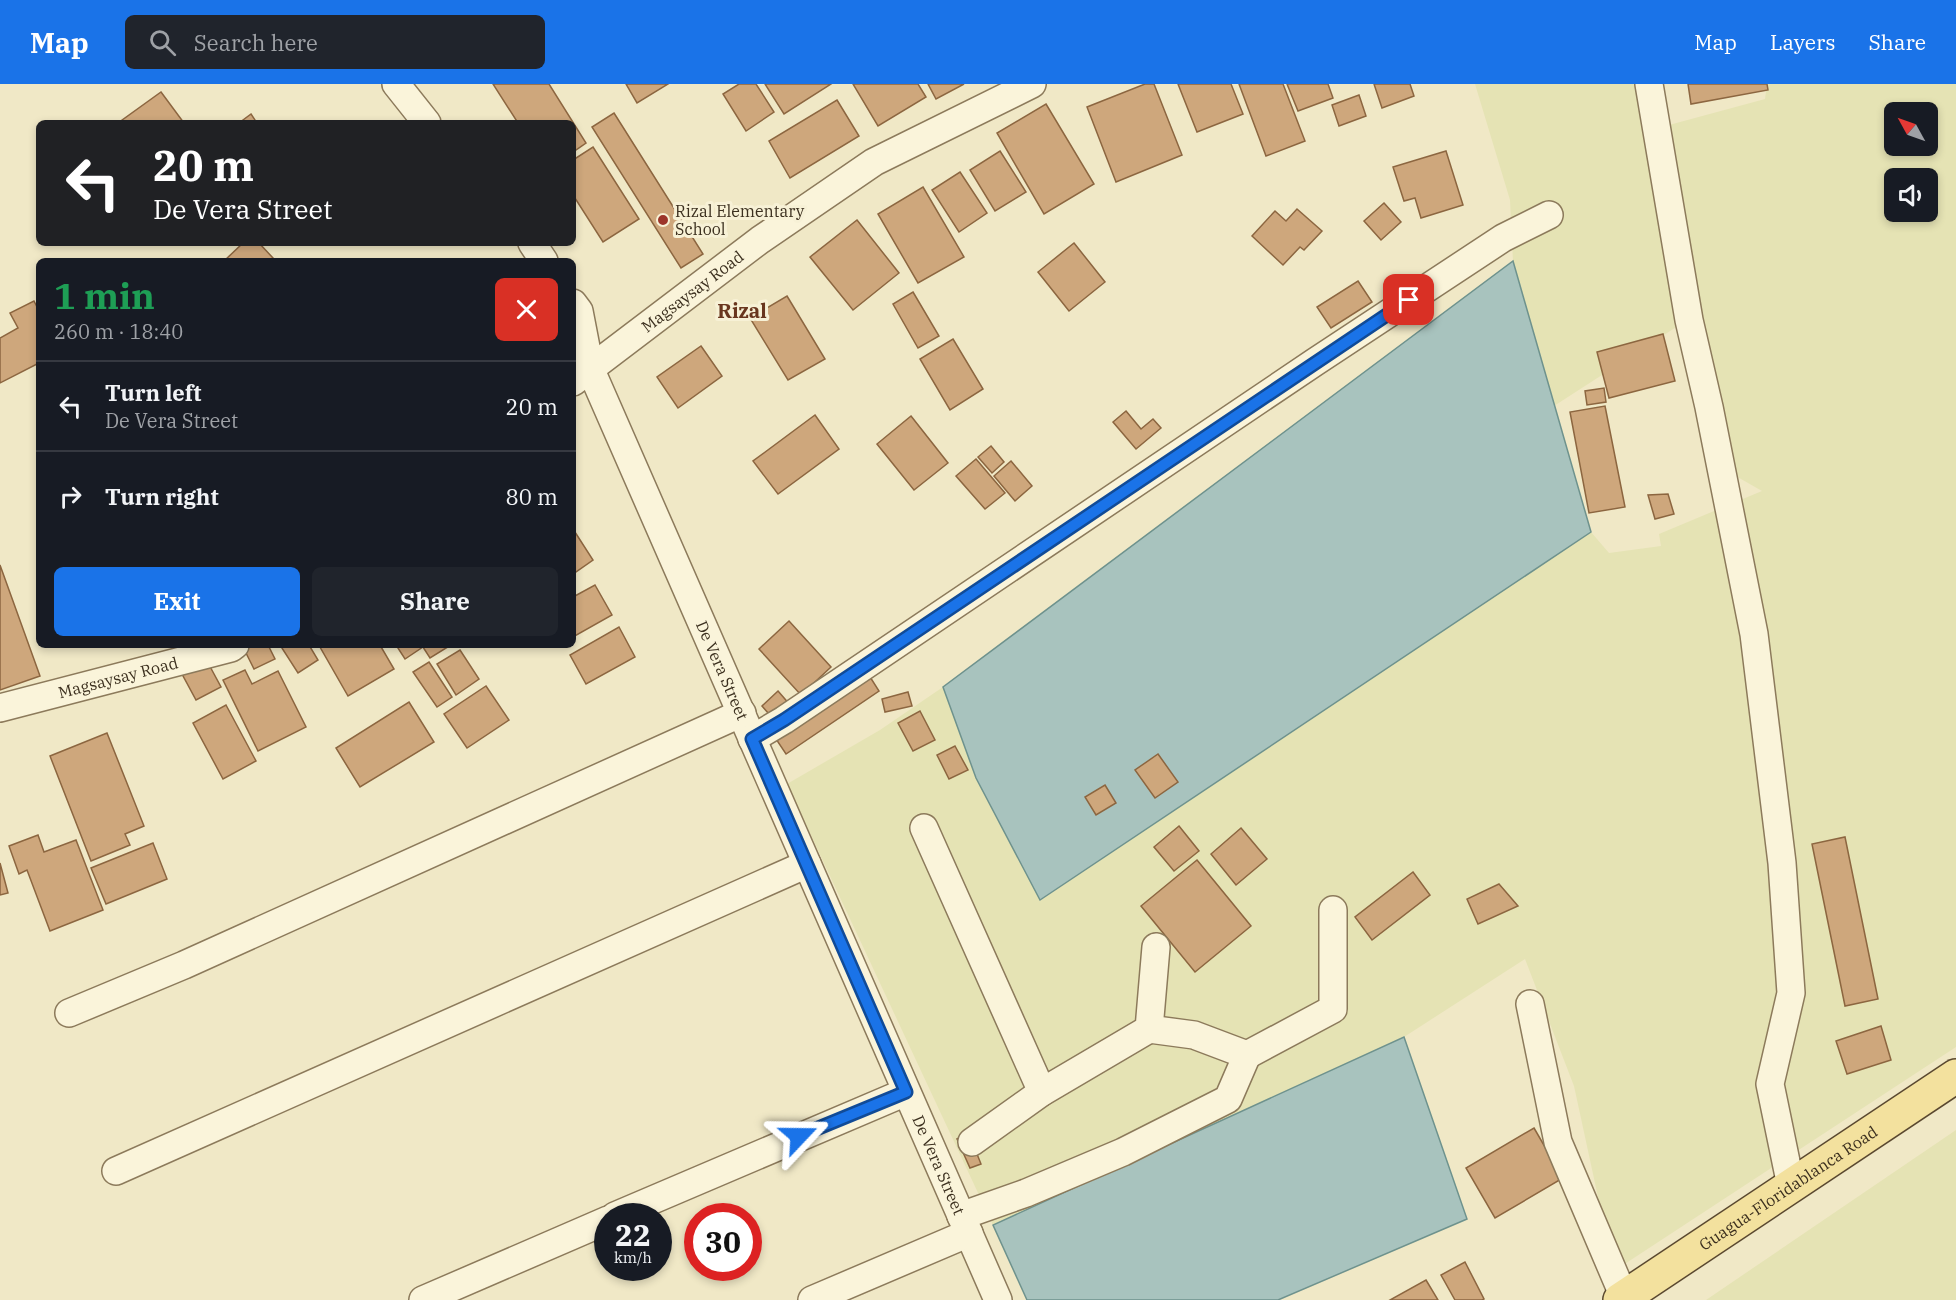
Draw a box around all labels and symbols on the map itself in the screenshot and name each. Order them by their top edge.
north arrow [1884,102,1938,156]
place label: Rizal Elementary School [675,201,805,239]
marker: Rizal Elementary School [656,213,670,227]
street label: Magsaysay Road [637,246,748,336]
pin [1383,274,1434,325]
district label: Rizal [717,297,767,324]
street label: De Vera Street [692,617,753,723]
street label: Magsaysay Road [56,652,180,702]
position arrow [767,1104,831,1168]
street label: De Vera Street [908,1112,970,1218]
street label: Guagua-Floridablanca Road [1695,1121,1881,1255]
speed limit sign: 30 [684,1203,762,1281]

